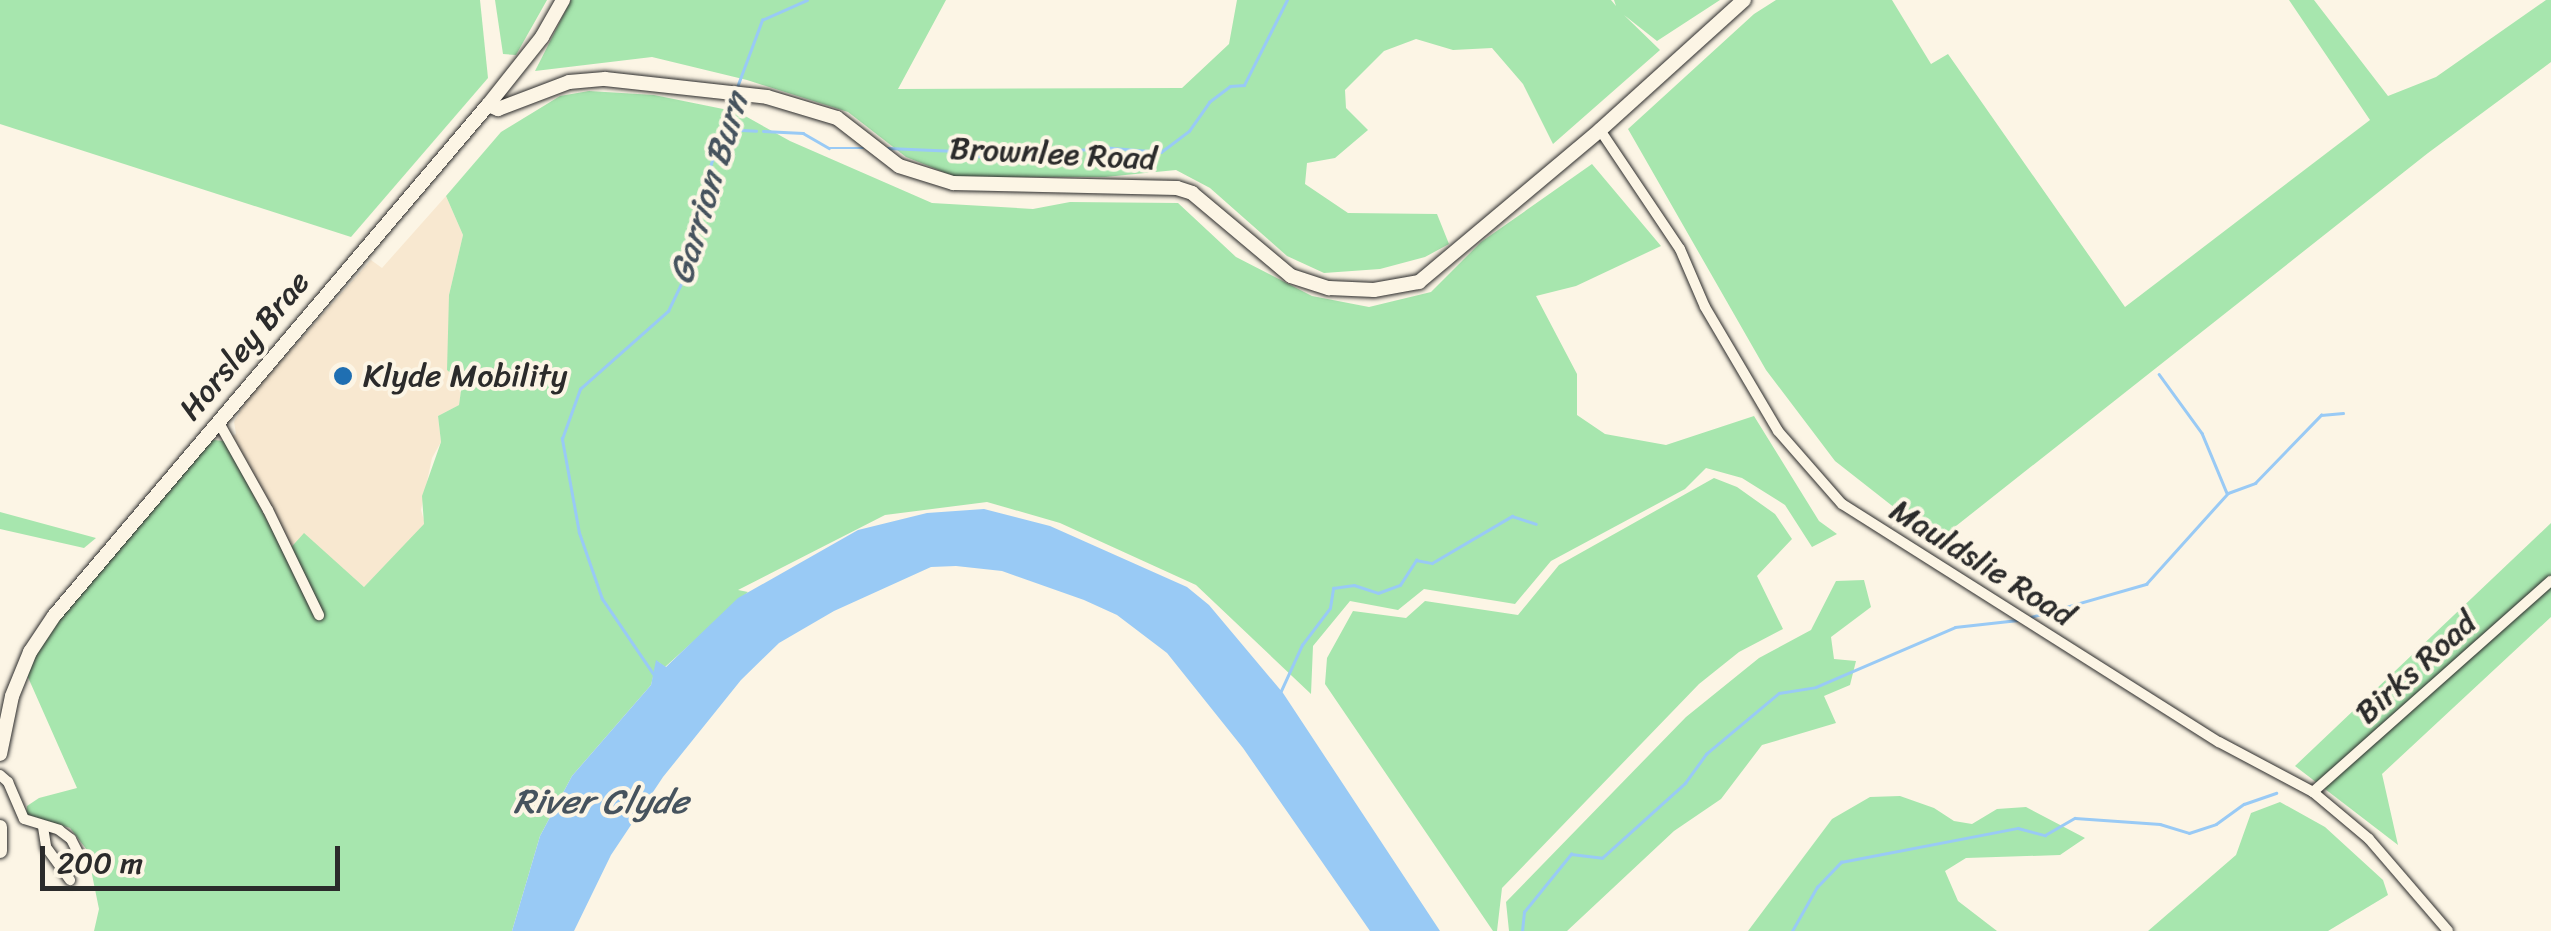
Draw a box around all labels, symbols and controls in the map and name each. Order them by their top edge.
water label: Garrion Burn [659,88,757,288]
street label: Brownlee Road [949,129,1157,179]
street label: Horsley Brae [171,264,319,428]
place label: Klyde Mobility [363,357,566,395]
marker: Klyde Mobility [332,365,354,387]
street label: Mauldslie Road [1883,491,2081,635]
street label: Birks Road [2348,604,2484,732]
water label: River Clyde [513,780,689,822]
scale bar [45,826,345,888]
text: 200 m [57,836,143,890]

